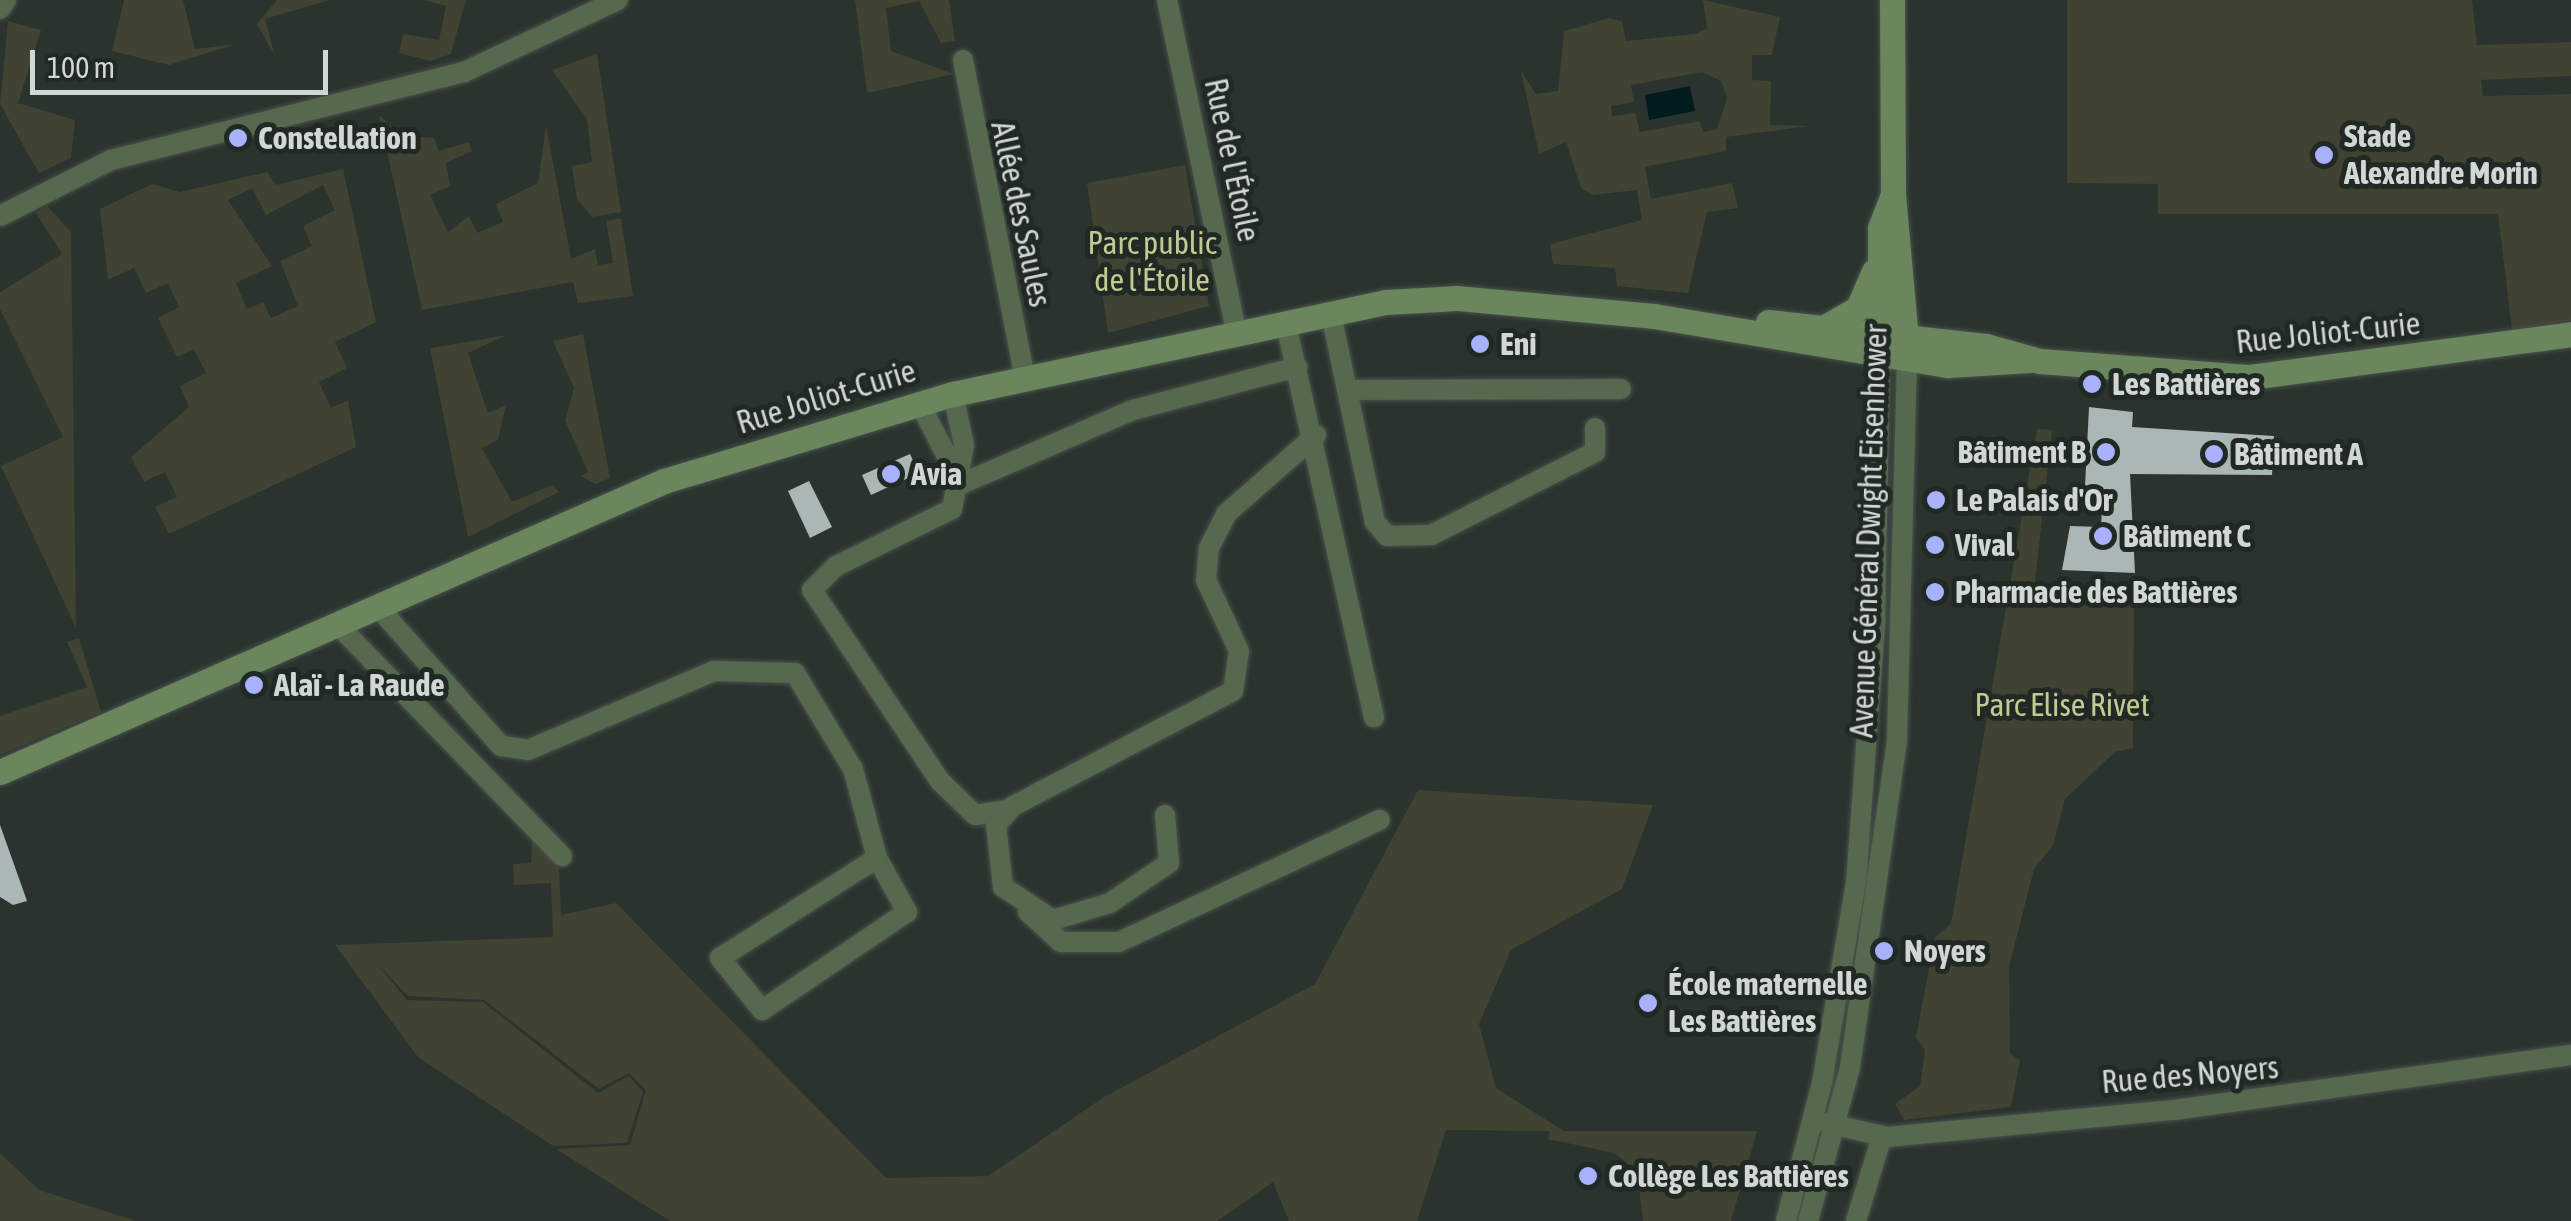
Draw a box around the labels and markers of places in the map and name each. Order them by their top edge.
place label: Stade Alexandre Morin [2344,118,2538,193]
place label: Constellation [258,119,417,157]
marker: Constellation [227,127,249,149]
marker: Stade Alexandre Morin [2313,144,2335,166]
place label: Eni [1500,325,1537,363]
marker: Eni [1469,333,1491,355]
place label: Les Battières [2112,365,2260,403]
marker: Les Battières [2081,373,2103,395]
place label: Bâtiment B [1958,433,2086,471]
place label: Bâtiment A [2234,435,2363,473]
marker: Bâtiment B [2095,441,2117,463]
marker: Bâtiment A [2203,443,2225,465]
place label: Avia [911,455,962,493]
marker: Avia [880,463,902,485]
place label: Le Palais d'Or [1956,481,2112,519]
marker: Le Palais d'Or [1925,489,1947,511]
place label: Bâtiment C [2123,517,2251,555]
marker: Bâtiment C [2092,525,2114,547]
place label: Vival [1955,526,2014,564]
marker: Vival [1924,534,1946,556]
place label: Pharmacie des Battières [1955,573,2238,611]
marker: Pharmacie des Battières [1924,581,1946,603]
place label: Alaï - La Raude [274,666,445,704]
marker: Alaï - La Raude [243,674,265,696]
place label: Noyers [1904,932,1986,970]
marker: Noyers [1873,940,1895,962]
place label: École maternelle Les Battières [1668,966,1868,1041]
marker: École maternelle Les Battières [1637,992,1659,1014]
place label: Collège Les Battières [1608,1157,1849,1195]
marker: Collège Les Battières [1577,1165,1599,1187]

